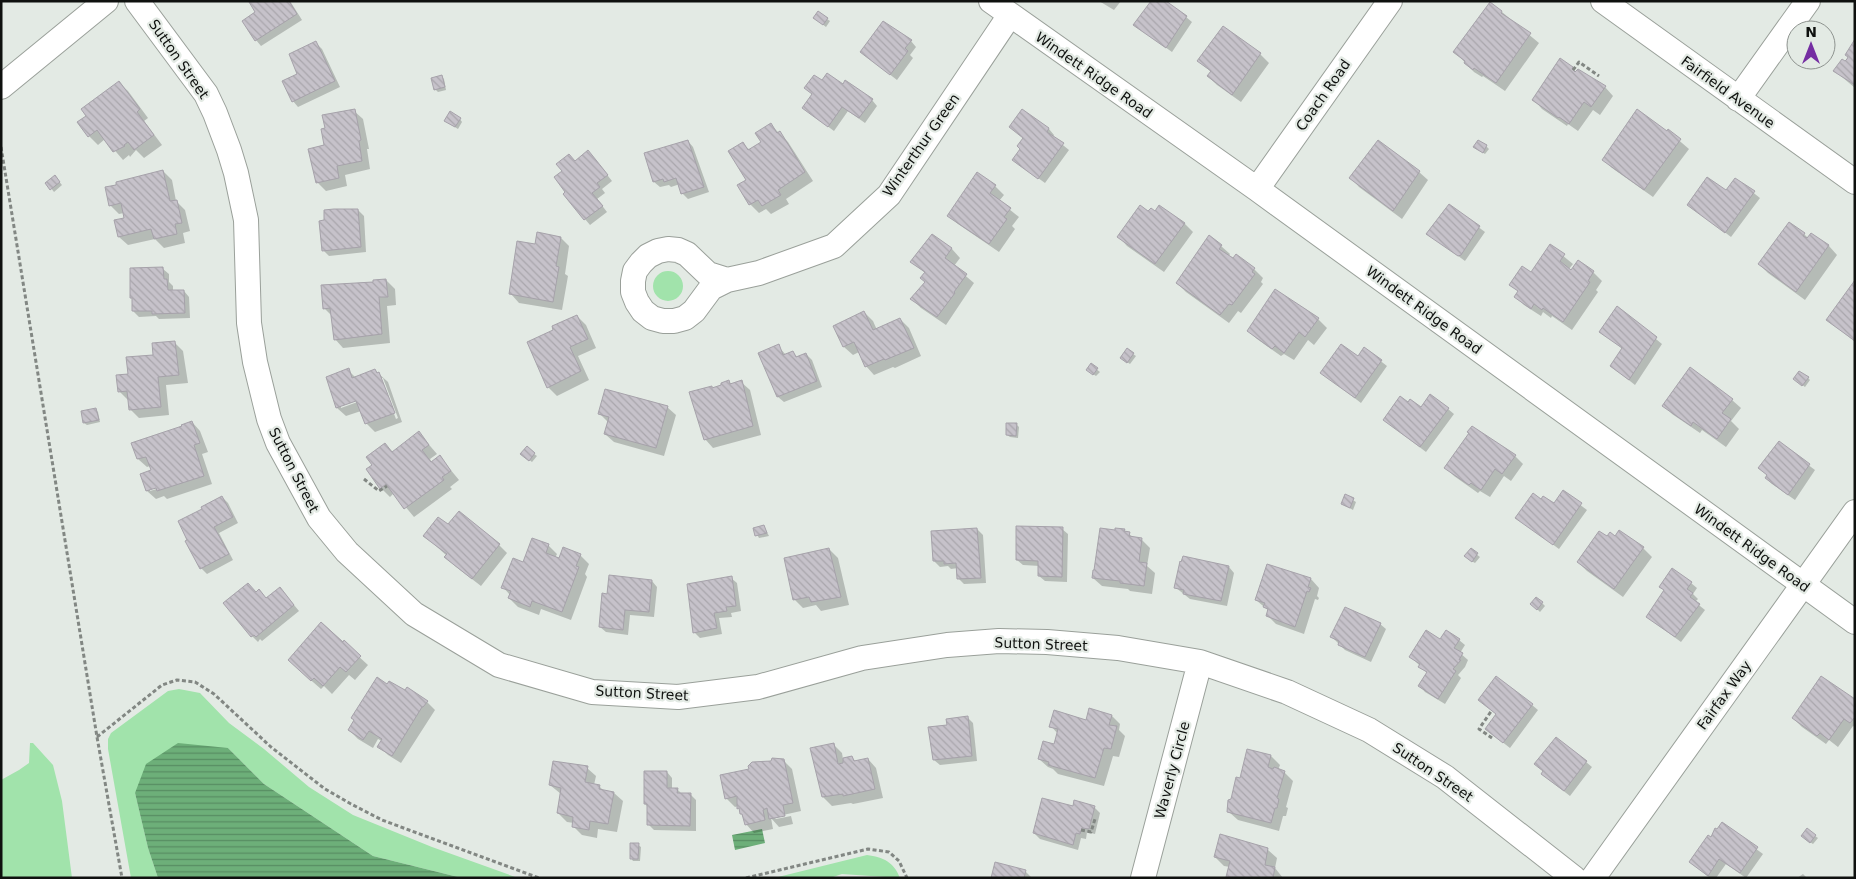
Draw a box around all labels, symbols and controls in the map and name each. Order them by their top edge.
street label: Sutton Street [146,16,213,102]
north arrow [1786,20,1836,70]
text: N [1805,24,1817,40]
street label: Windett Ridge Road [1033,29,1155,121]
street label: Fairfield Avenue [1678,53,1778,131]
street label: Coach Road [1293,56,1353,134]
street label: Winterthur Green [879,90,963,200]
street label: Windett Ridge Road [1363,263,1485,357]
street label: Sutton Street [266,425,323,516]
street label: Windett Ridge Road [1691,501,1813,595]
street label: Sutton Street [994,634,1088,654]
street label: Fairfax Way [1694,658,1754,732]
street label: Sutton Street [595,683,689,703]
street label: Waverly Circle [1151,720,1193,820]
street label: Sutton Street [1390,739,1477,805]

